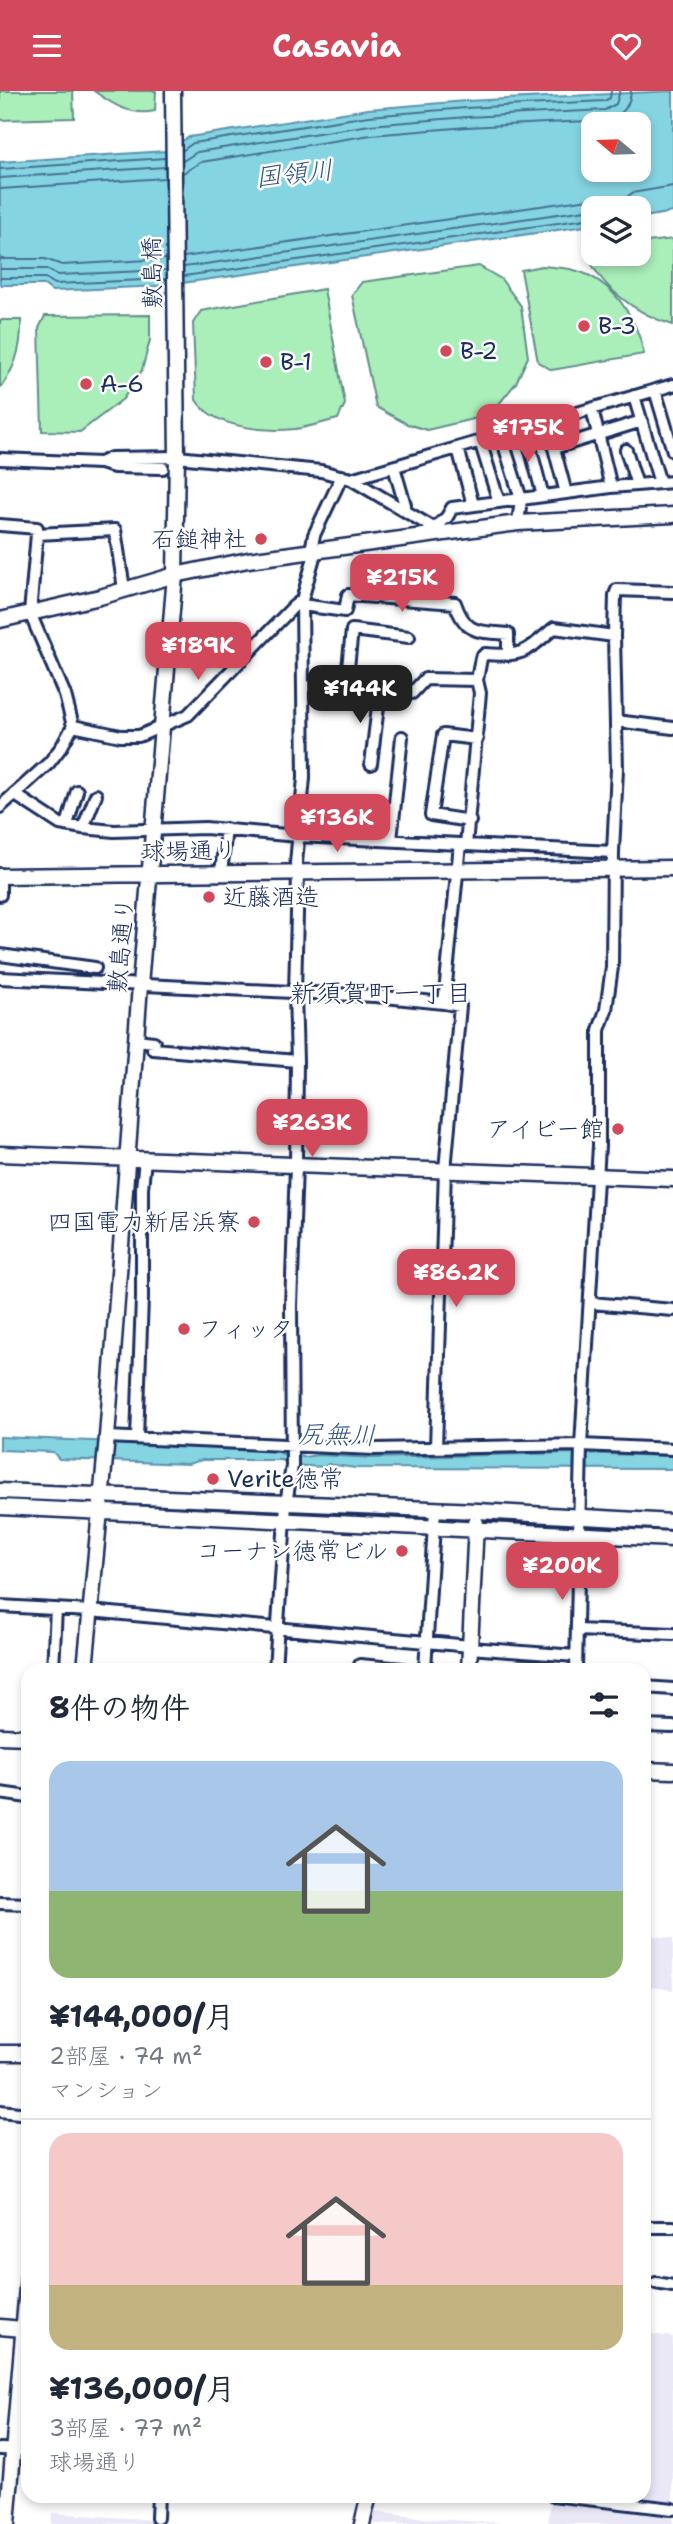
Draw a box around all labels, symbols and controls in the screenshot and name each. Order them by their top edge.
text: Casavia [272,24,401,67]
icon: menu [28,27,66,65]
icon: heart [607,27,645,65]
north arrow [581,112,651,182]
map controls [581,112,651,266]
water label: 国領川 [253,152,335,194]
button: layers [581,196,651,266]
street label: 敷島橋 [135,237,169,309]
place label: B-3 [598,310,636,342]
marker: B-3 [576,318,592,334]
place label: B-2 [460,335,498,367]
marker: B-2 [438,343,454,359]
place label: B-1 [280,346,312,378]
marker: B-1 [258,354,274,370]
place label: A-6 [100,368,144,400]
marker: A-6 [78,376,94,392]
pin: ¥175K [479,405,577,464]
text: ¥175K [492,412,564,442]
place label: 石鎚神社 [151,523,247,555]
marker: 石鎚神社 [253,531,269,547]
pin: ¥215K [353,554,451,614]
text: ¥215K [366,562,438,592]
pin: ¥189K [149,623,247,682]
text: ¥189K [161,630,235,660]
pin: ¥144K [311,665,409,725]
text: ¥144K [323,673,397,703]
pin: ¥136K [288,795,386,854]
text: ¥136K [300,802,374,832]
street label: 球場通り [141,834,237,868]
place label: 近藤酒造 [223,881,319,913]
marker: 近藤酒造 [201,889,217,905]
street label: 敷島通り [101,896,141,994]
district label: 新須賀町一丁目 [290,975,472,1010]
pin: ¥263K [263,1100,361,1159]
text: ¥263K [273,1107,352,1137]
place label: アイビー館 [487,1113,604,1145]
marker: アイビー館 [610,1121,626,1137]
place label: 四国電力新居浜寮 [48,1206,240,1238]
marker: 四国電力新居浜寮 [246,1214,262,1230]
pin: ¥86.2K [399,1249,513,1309]
text: ¥86.2K [413,1257,499,1287]
place label: フィッタ [198,1313,294,1345]
marker: フィッタ [176,1321,192,1337]
water label: 尻無川 [298,1416,376,1452]
place label: Verite徳常 [227,1463,343,1495]
marker: Verite徳常 [205,1471,221,1487]
place label: コーナン徳常ビル [196,1535,388,1567]
marker: コーナン徳常ビル [394,1543,410,1559]
pin: ¥200K [513,1543,611,1602]
text: ¥200K [522,1550,602,1580]
icon: filters [585,1686,623,1724]
text: 8件の物件 [49,1687,190,1728]
icon: home [273,1806,399,1932]
text: ¥144,000/月 [49,1996,234,2037]
text: 2部屋 · 74 m² [49,2041,203,2071]
text: マンション [49,2075,163,2105]
icon: home [273,2178,399,2304]
text: ¥136,000/月 [49,2368,235,2409]
text: 3部屋 · 77 m² [49,2413,202,2443]
text: 球場通り [49,2447,141,2477]

